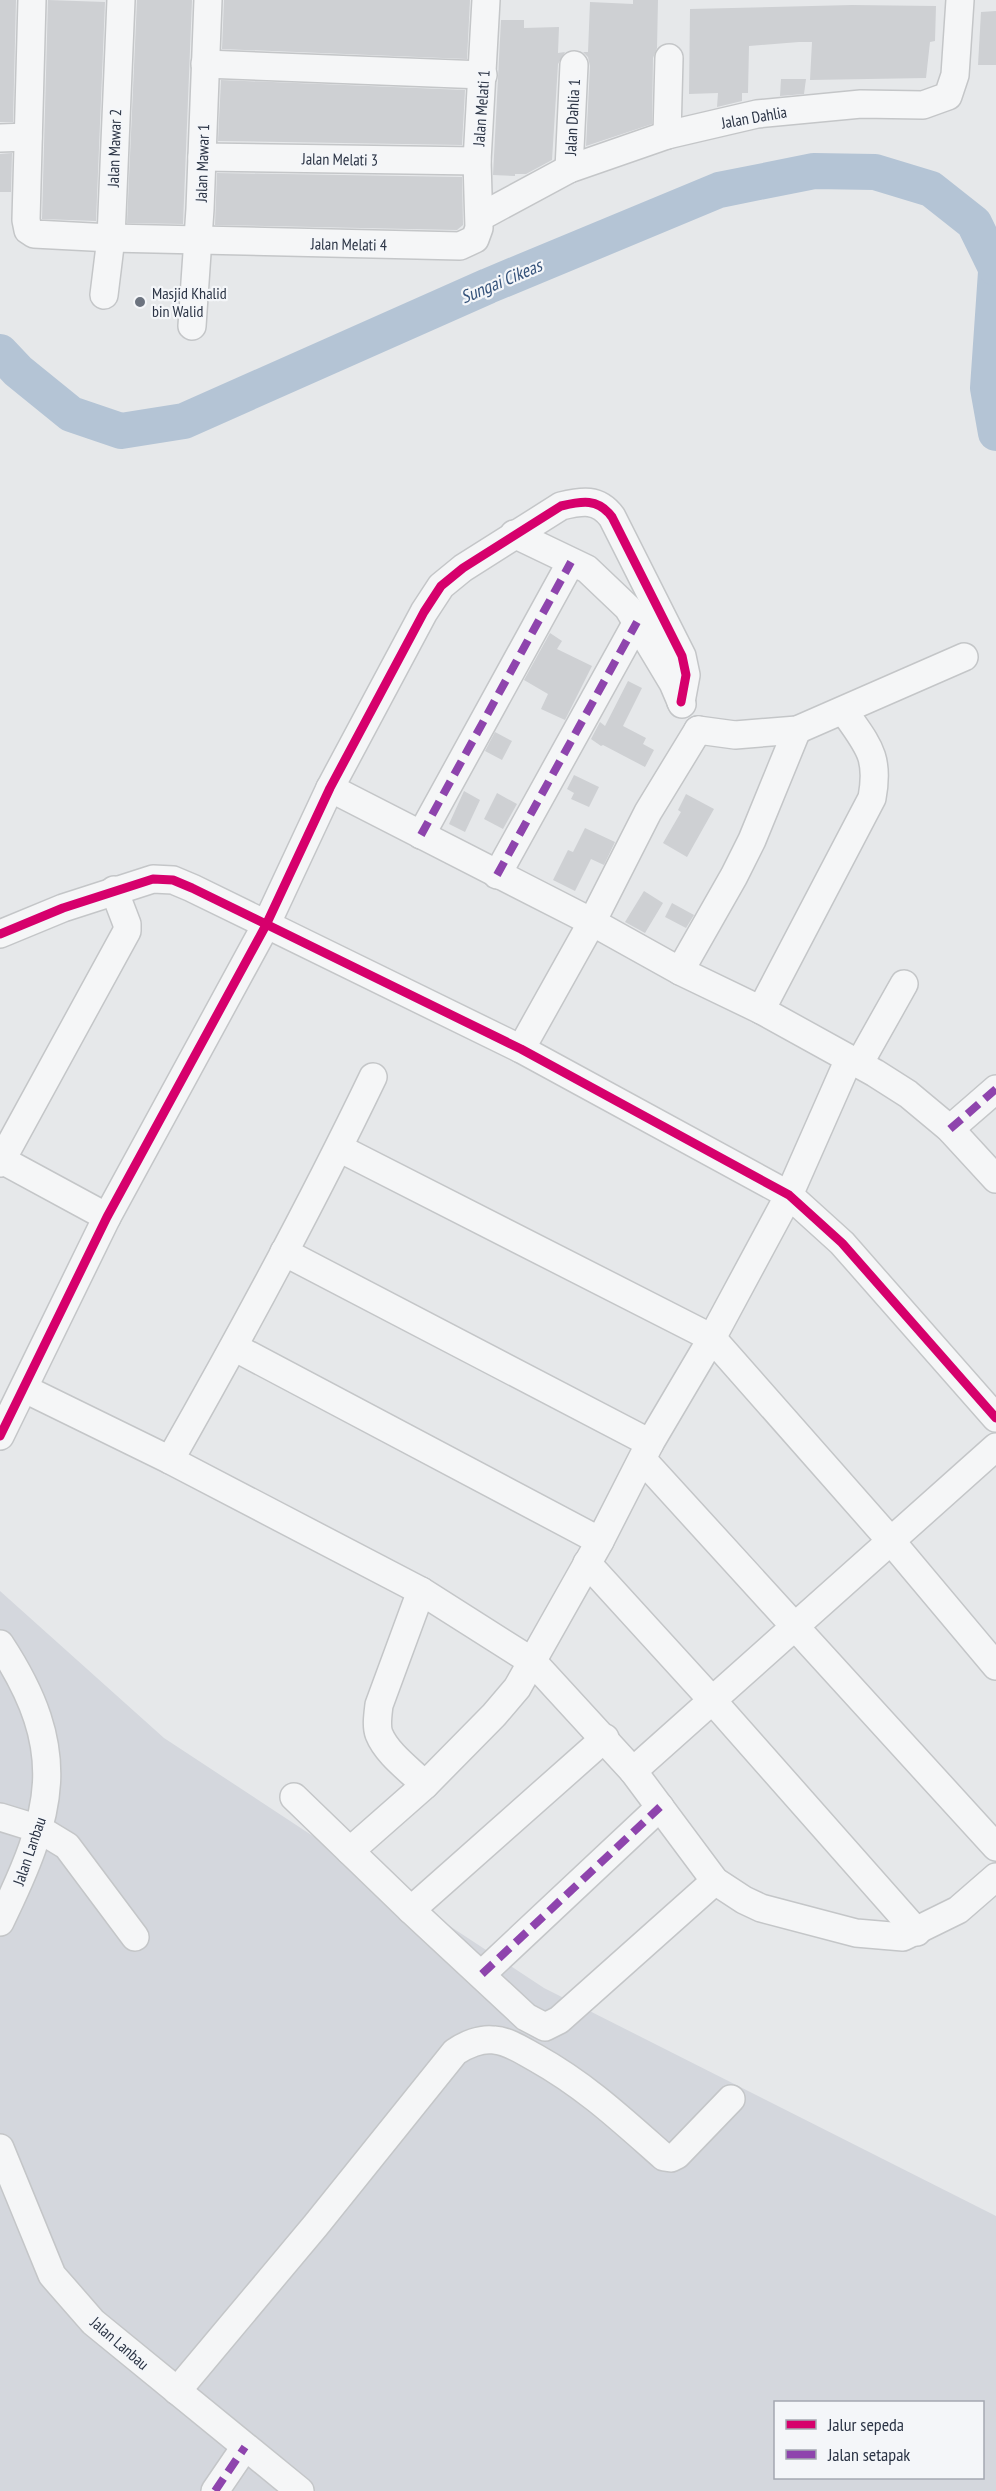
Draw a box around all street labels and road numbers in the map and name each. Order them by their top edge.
street label: Jalan Melati 1 [468,69,494,148]
street label: Jalan Dahlia 1 [560,78,584,157]
street label: Jalan Dahlia [719,101,788,133]
street label: Jalan Mawar 2 [103,109,125,188]
street label: Jalan Mawar 1 [191,124,213,203]
street label: Jalan Melati 3 [301,148,378,170]
street label: Jalan Melati 4 [310,233,387,255]
street label: Jalan Lanbau [8,1814,50,1889]
street label: Jalan Lanbau [86,2312,153,2374]

